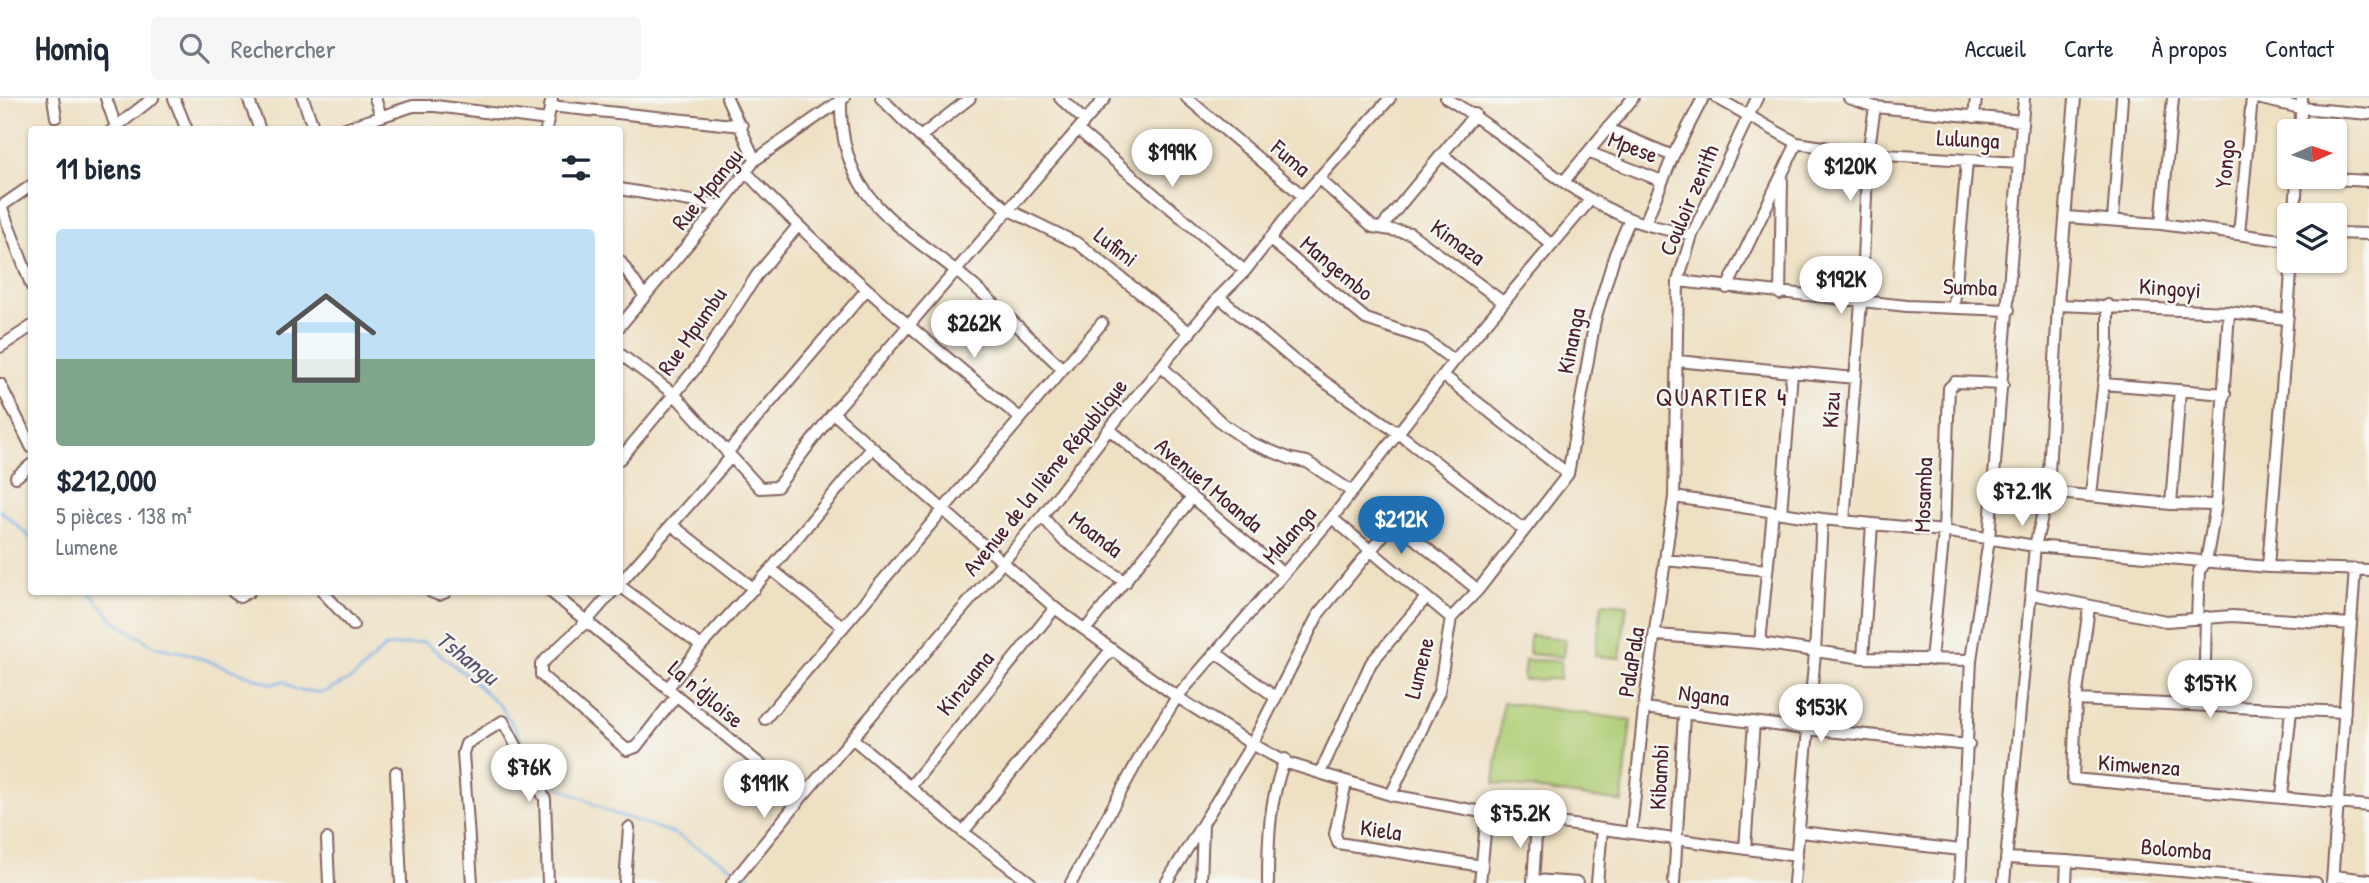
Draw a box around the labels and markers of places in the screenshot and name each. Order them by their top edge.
pin: $199K [1123,130,1221,189]
pin: $120K [1801,144,1899,203]
pin: $192K [1792,256,1890,316]
pin: $262K [925,300,1023,360]
pin: $72.1K [1965,468,2079,528]
pin: $212K [1352,496,1450,556]
pin: $157K [2161,660,2259,720]
pin: $153K [1772,684,1870,744]
pin: $76K [488,744,570,804]
pin: $191K [715,760,813,820]
pin: $75.2K [1463,790,1577,850]

